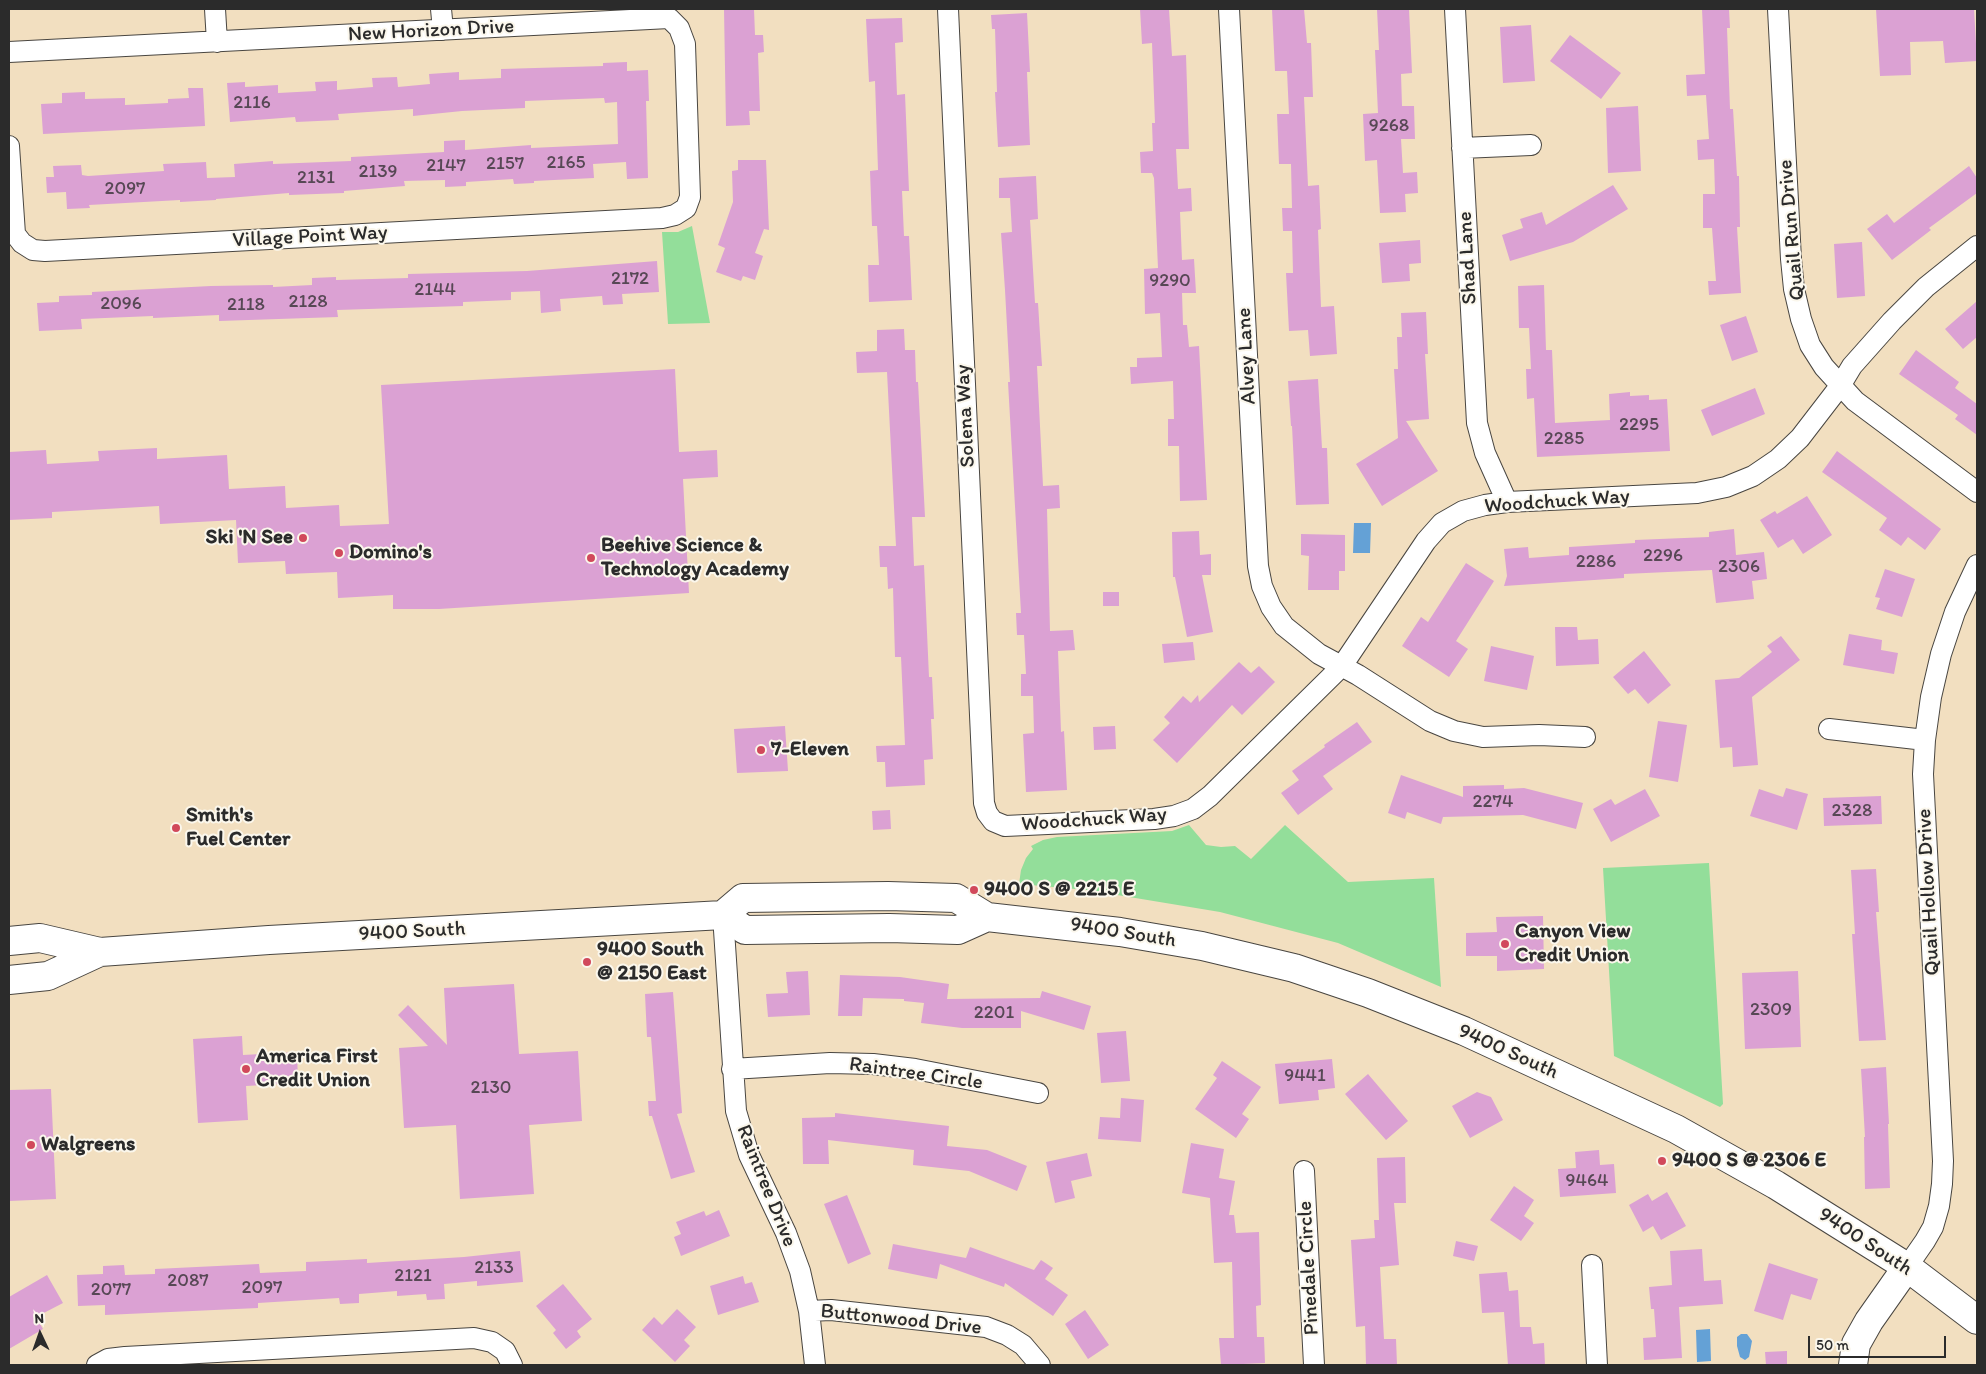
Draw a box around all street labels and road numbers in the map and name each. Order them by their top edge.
street label: New Horizon Drive [347,14,515,48]
street label: Quail Run Drive [1773,158,1811,302]
street label: Shad Lane [1453,211,1483,305]
street label: Village Point Way [232,220,388,254]
street label: Alvey Lane [1232,307,1262,405]
street label: Solena Way [951,364,981,468]
street label: Woodchuck Way [1483,484,1631,520]
street label: Woodchuck Way [1020,802,1168,838]
street label: Quail Hollow Drive [1912,808,1946,976]
street label: 9400 South [1068,912,1178,954]
street label: 9400 South [358,917,466,947]
street label: 9400 South [1454,1019,1562,1085]
street label: Raintree Circle [848,1052,984,1096]
street label: Raintree Drive [730,1121,802,1251]
street label: Pinedale Circle [1293,1200,1325,1336]
street label: 9400 South [1813,1202,1917,1282]
street label: Buttonwood Drive [819,1299,983,1341]

